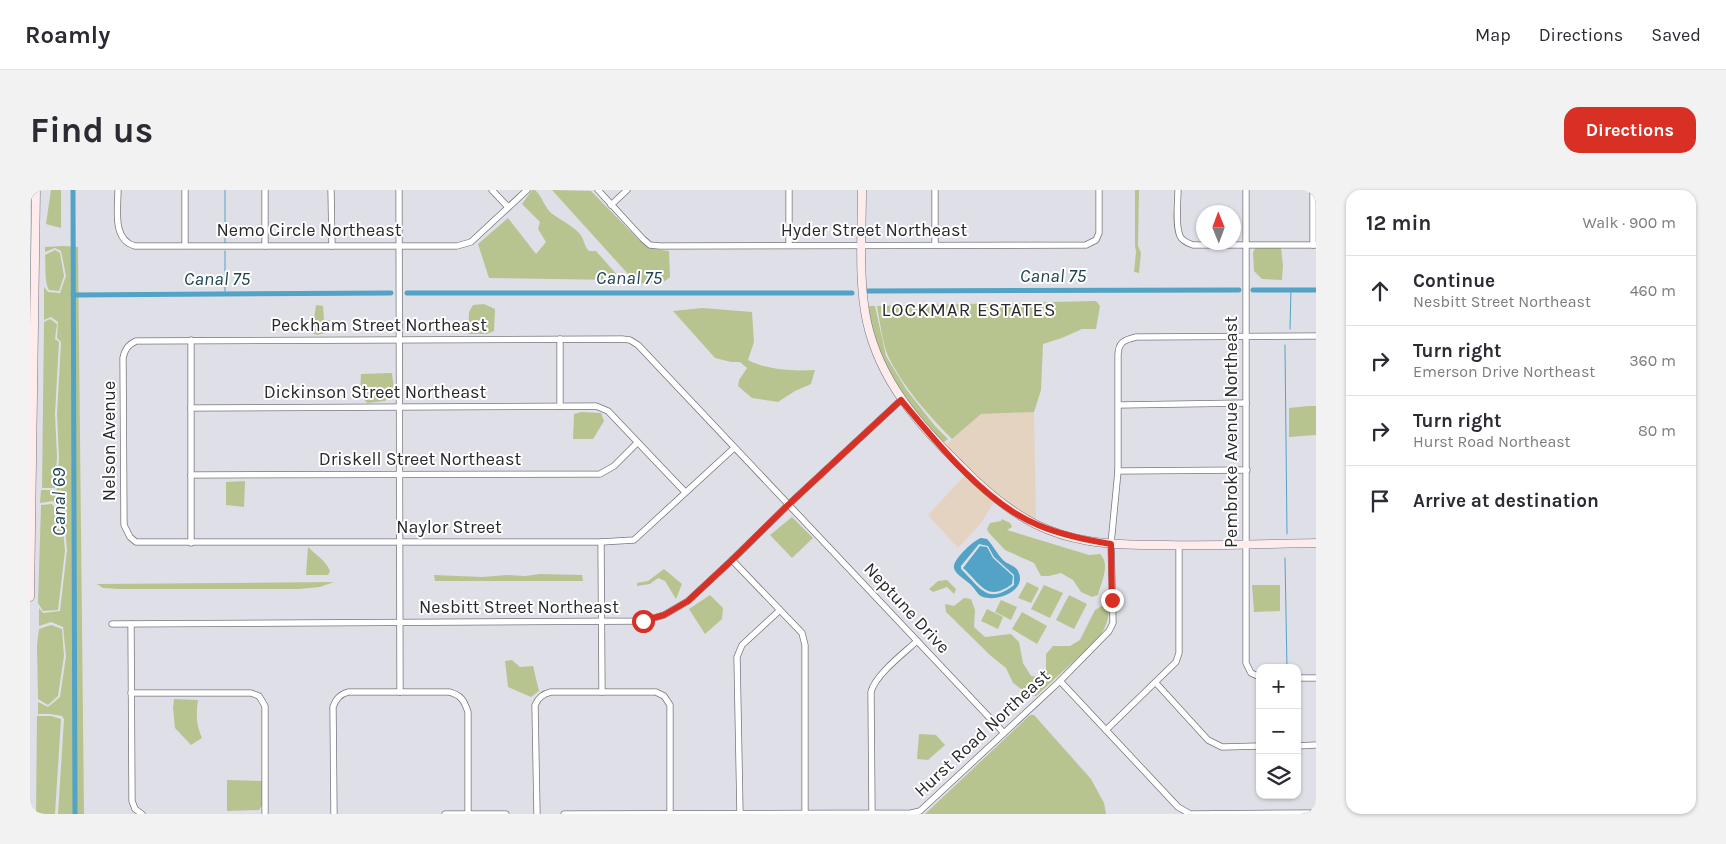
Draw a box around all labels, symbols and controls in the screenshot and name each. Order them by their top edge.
text: Roamly [25,21,110,49]
text: Map [1475,24,1511,46]
text: Directions [1539,24,1623,46]
text: Saved [1651,24,1701,46]
button: Directions [1564,107,1696,153]
text: Find us [30,110,153,151]
north arrow [1196,205,1241,250]
text: 12 min [1366,211,1431,235]
text: Walk · 900 m [1582,213,1676,232]
street label: Nemo Circle Northeast [217,219,402,241]
street label: Hyder Street Northeast [781,219,967,241]
water label: Canal 75 [1020,265,1087,287]
water label: Canal 75 [596,267,663,289]
water label: Canal 75 [184,268,251,290]
text: Continue [1413,270,1495,292]
icon: ahead [1366,277,1394,305]
text: 460 m [1630,281,1676,300]
text: Nesbitt Street Northeast [1413,292,1591,311]
district label: LOCKMAR ESTATES [881,299,1057,321]
street label: Peckham Street Northeast [271,314,487,336]
street label: Pembroke Avenue Northeast [1220,316,1242,548]
text: Turn right [1413,340,1502,362]
icon: right [1366,347,1394,375]
text: 360 m [1629,351,1676,370]
text: Emerson Drive Northeast [1413,362,1595,381]
street label: Nelson Avenue [98,381,120,501]
street label: Dickinson Street Northeast [264,381,487,403]
text: Turn right [1413,410,1502,432]
icon: right [1366,417,1394,445]
text: 80 m [1638,421,1676,440]
text: Hurst Road Northeast [1413,432,1571,451]
street label: Driskell Street Northeast [319,448,521,470]
water label: Canal 69 [48,468,70,536]
icon: arrive [1366,487,1394,515]
text: Arrive at destination [1413,490,1599,512]
street label: Naylor Street [396,516,502,538]
street label: Neptune Drive [859,558,955,658]
route end [1101,589,1124,612]
street label: Nesbitt Street Northeast [419,596,619,618]
route start [632,610,655,633]
street label: Hurst Road Northeast [910,664,1055,802]
map controls [1256,664,1301,799]
button: + [1256,664,1301,709]
button: − [1256,709,1301,754]
button: layers [1256,754,1301,799]

